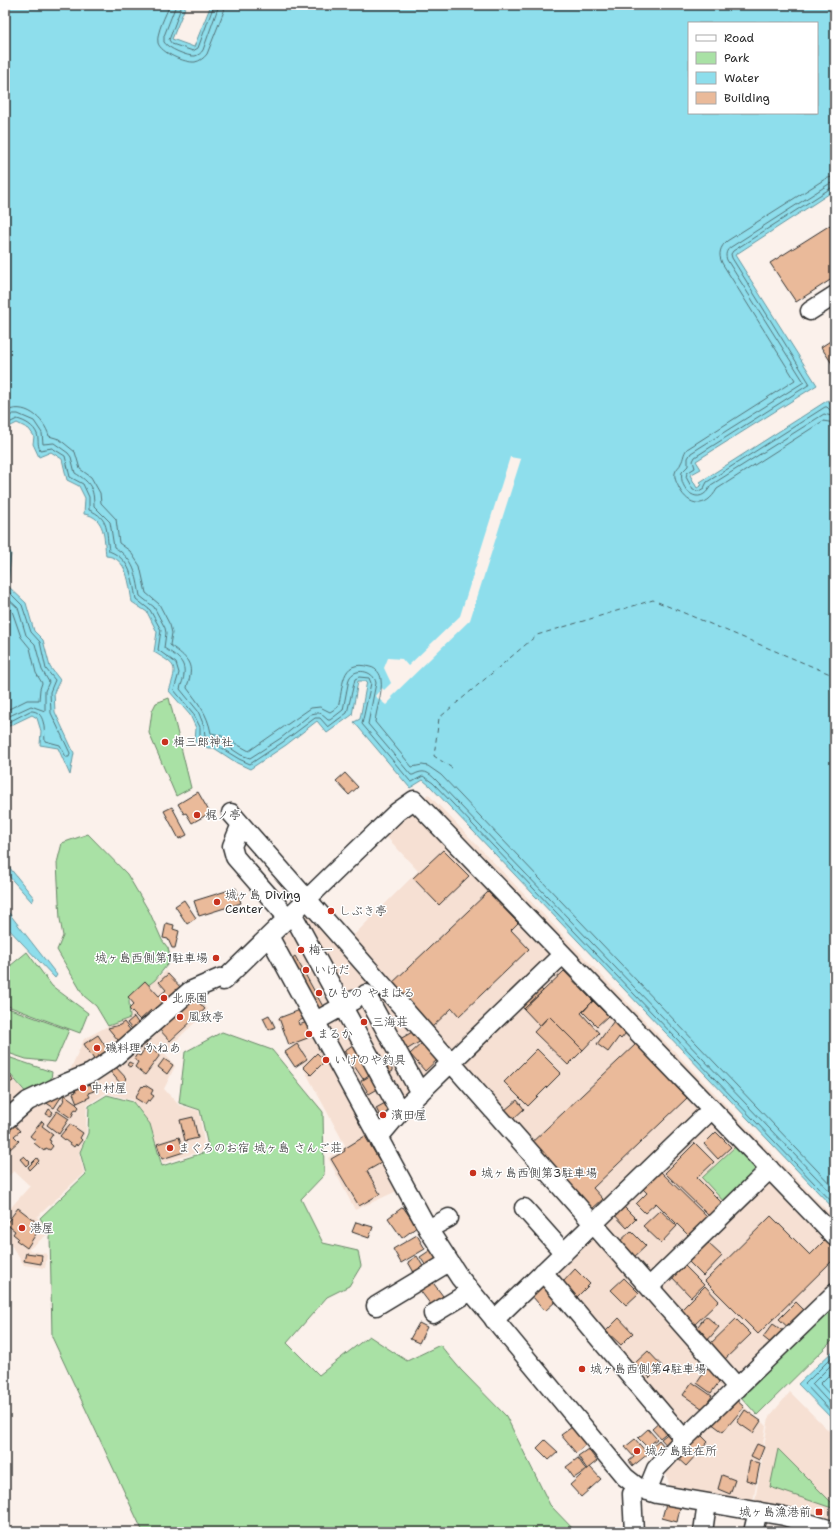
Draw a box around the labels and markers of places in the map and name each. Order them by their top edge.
place label: 楫三郎神社 [173,734,233,750]
marker: 楫三郎神社 [160,737,170,747]
place label: 梶ノ亭 [205,807,241,823]
marker: 梶ノ亭 [192,810,202,820]
place label: 城ヶ島 Diving Center [225,887,301,917]
marker: 城ヶ島 Diving Center [212,897,222,907]
place label: しぶき亭 [339,903,387,919]
marker: しぶき亭 [326,906,336,916]
place label: 梅一 [309,942,333,958]
marker: 梅一 [296,945,306,955]
place label: 城ヶ島西側第1駐車場 [95,950,208,966]
marker: 城ヶ島西側第1駐車場 [211,953,221,963]
place label: いけだ [314,962,350,978]
marker: いけだ [301,965,311,975]
place label: ひもの やまはる [327,985,415,1001]
marker: ひもの やまはる [314,988,324,998]
place label: 北原園 [172,990,208,1006]
marker: 北原園 [159,993,169,1003]
place label: 風致亭 [188,1009,224,1025]
marker: 風致亭 [175,1012,185,1022]
place label: 三海荘 [372,1014,408,1030]
marker: 三海荘 [359,1017,369,1027]
place label: まるか [317,1026,353,1042]
marker: まるか [304,1029,314,1039]
place label: 磯料理 かねあ [105,1040,181,1056]
marker: 磯料理 かねあ [92,1043,102,1053]
place label: いけのや釣具 [334,1052,406,1068]
marker: いけのや釣具 [321,1055,331,1065]
place label: 中村屋 [91,1080,127,1096]
marker: 中村屋 [78,1083,88,1093]
place label: 濱田屋 [391,1107,427,1123]
marker: 濱田屋 [378,1110,388,1120]
place label: まぐろのお宿 城ヶ島 さんご荘 [178,1140,342,1156]
marker: まぐろのお宿 城ヶ島 さんご荘 [165,1143,175,1153]
place label: 城ヶ島西側第3駐車場 [481,1165,597,1181]
marker: 城ヶ島西側第3駐車場 [468,1168,478,1178]
place label: 港屋 [30,1220,54,1236]
marker: 港屋 [17,1223,27,1233]
place label: 城ヶ島西側第4駐車場 [590,1361,706,1377]
marker: 城ヶ島西側第4駐車場 [577,1364,587,1374]
place label: 城ケ島駐在所 [645,1443,717,1459]
marker: 城ケ島駐在所 [632,1446,642,1456]
place label: 城ヶ島漁港前 [739,1504,811,1520]
marker: 城ヶ島漁港前 [814,1507,824,1517]

